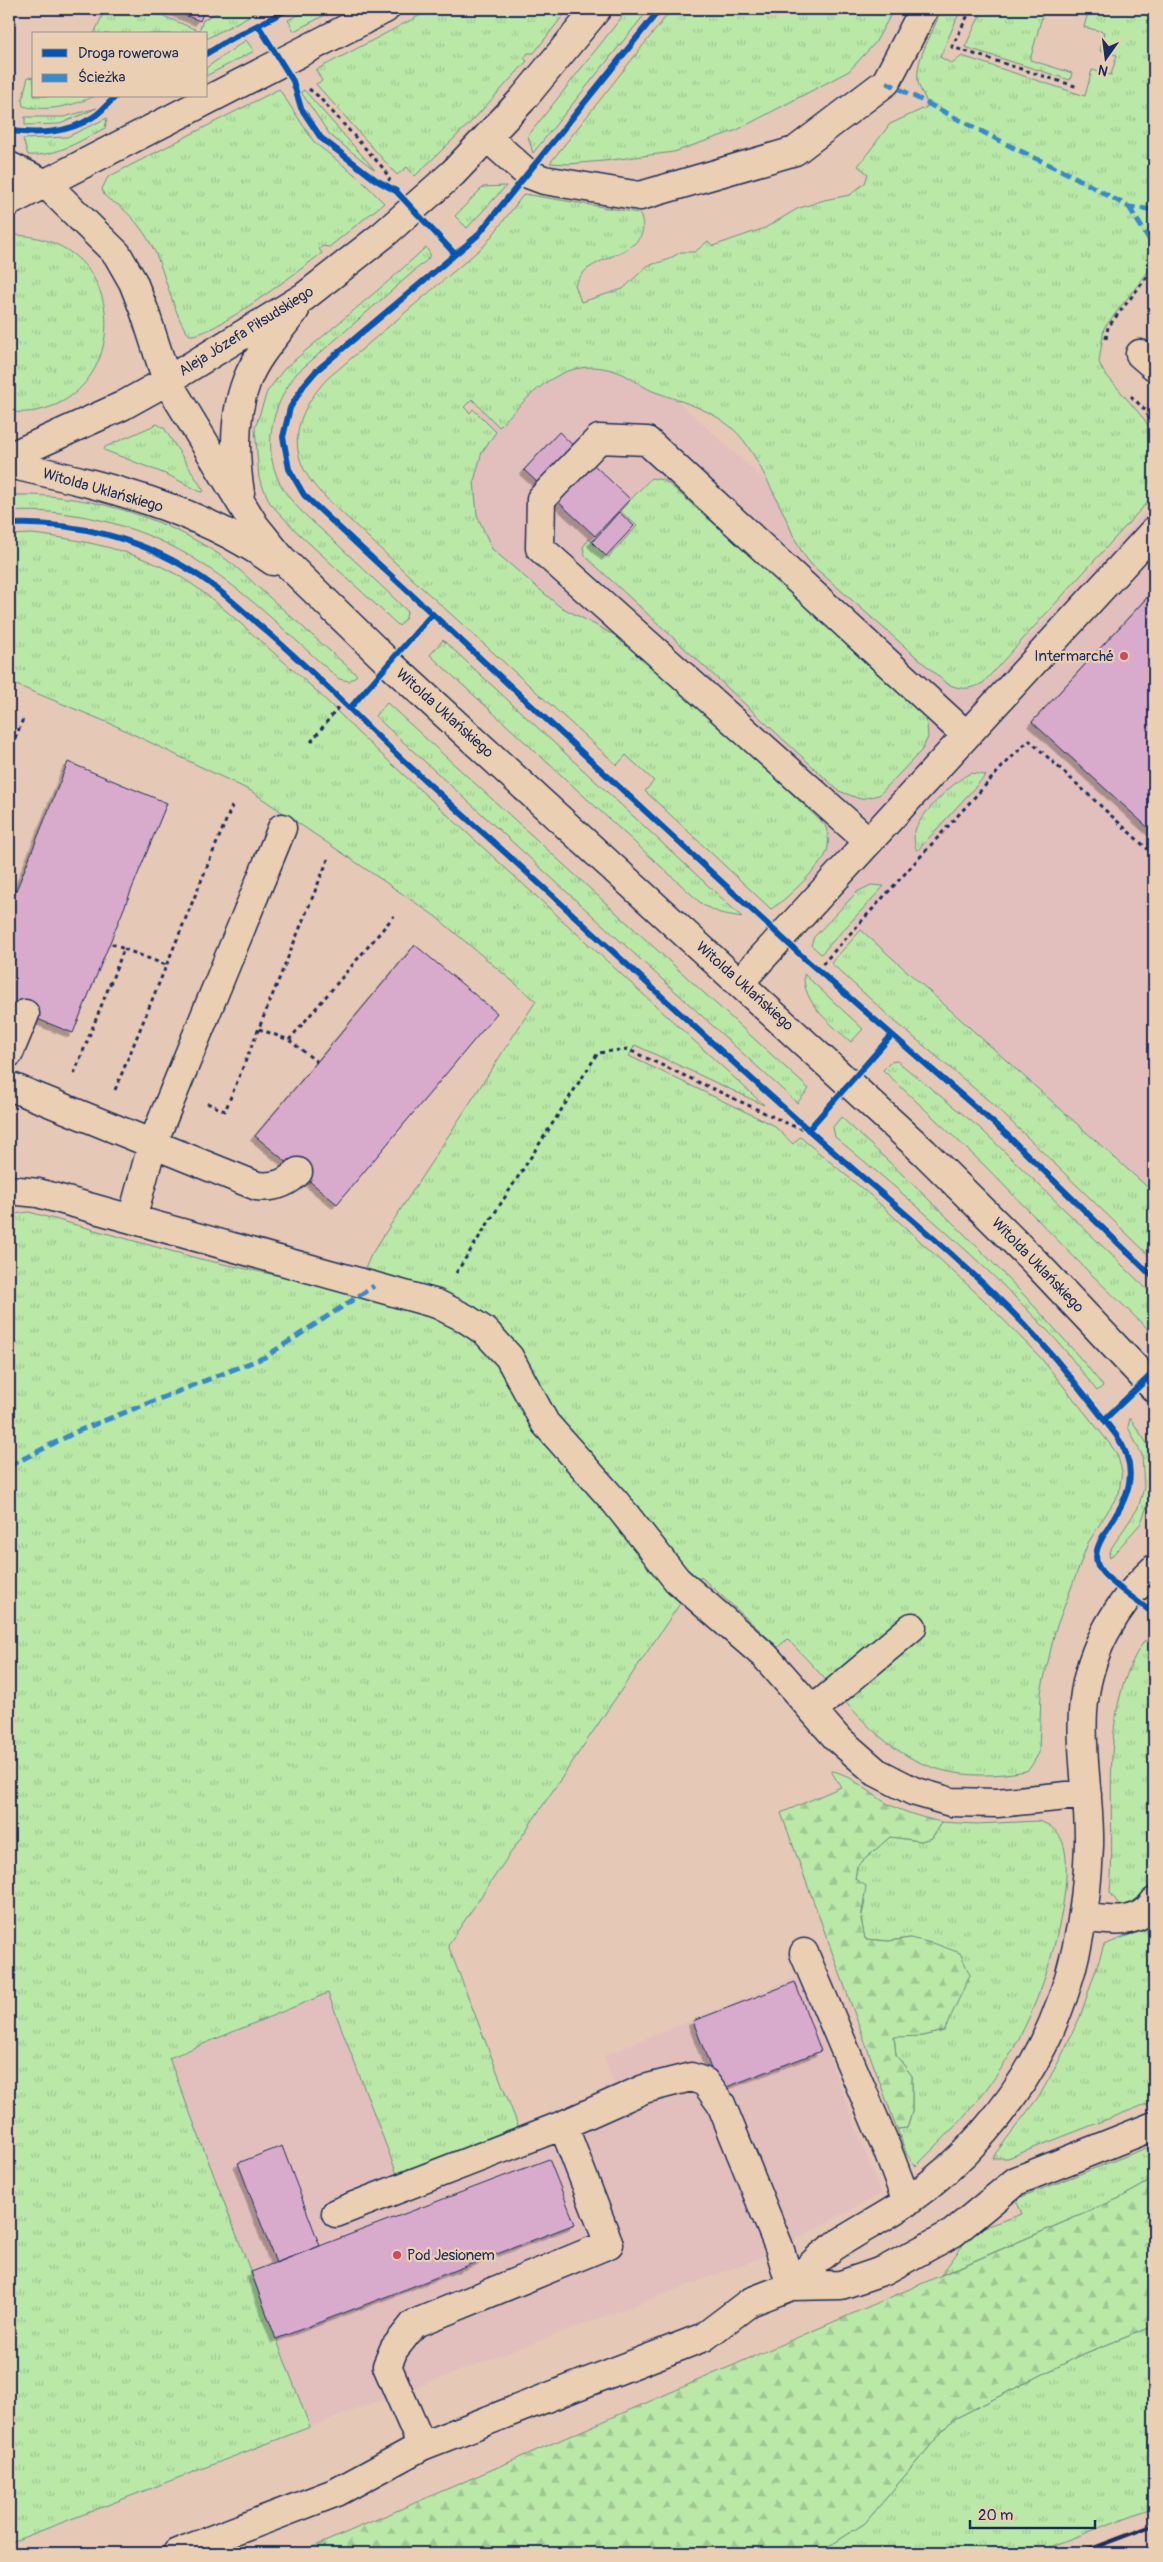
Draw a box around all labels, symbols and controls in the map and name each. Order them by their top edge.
legend [32,32,208,98]
north arrow [1080,32,1130,82]
text: Droga rowerowa [78,44,179,63]
text: N [1096,61,1110,80]
text: Ścieżka [78,68,126,87]
street label: Aleja Józefa Piłsudskiego [175,282,317,381]
street label: Witolda Uklańskiego [40,464,165,517]
place label: Intermarché [1034,647,1114,666]
marker: Intermarché [1118,650,1130,662]
street label: Witolda Uklańskiego [392,665,497,762]
street label: Witolda Uklańskiego [692,938,797,1035]
street label: Witolda Uklańskiego [987,1214,1088,1317]
place label: Pod Jesionem [407,2246,495,2265]
marker: Pod Jesionem [391,2249,403,2261]
scale bar [970,2497,1096,2529]
text: 20 m [978,2506,1013,2525]

